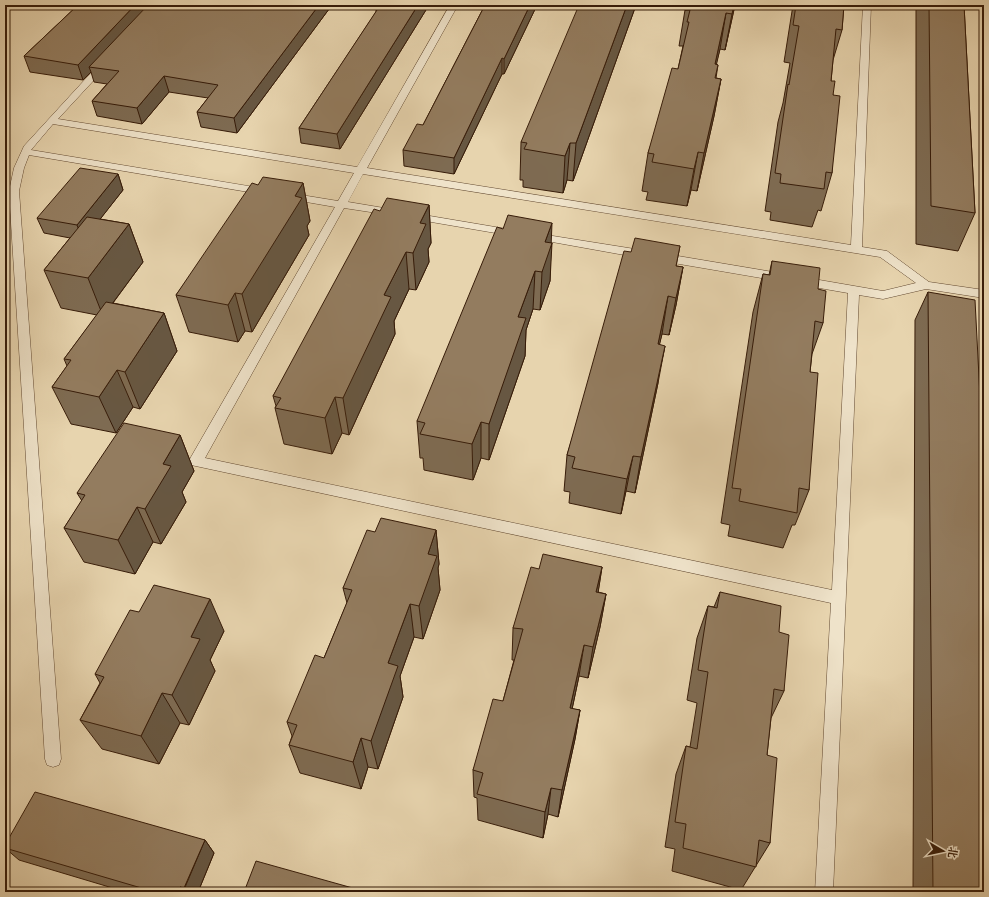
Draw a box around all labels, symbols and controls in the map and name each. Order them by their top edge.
north arrow [923,831,963,871]
text: 北 [945,846,961,859]

